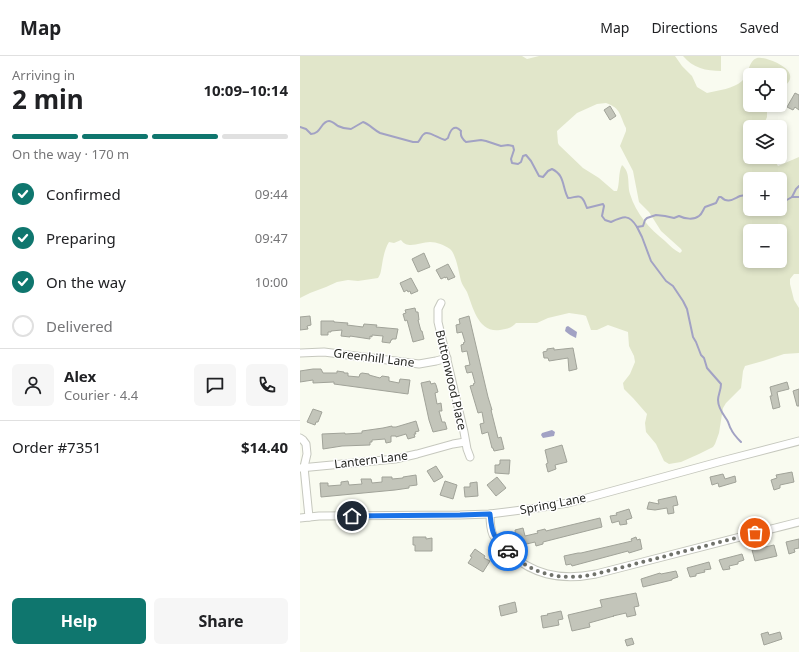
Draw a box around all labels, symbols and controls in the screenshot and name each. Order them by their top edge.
text: Map [20,15,61,41]
text: Map [600,18,629,37]
text: Directions [651,18,718,37]
text: Saved [740,18,779,37]
text: Arriving in [12,66,75,84]
map controls [743,68,787,268]
button: locate [743,68,787,112]
text: 10:09–10:14 [203,80,288,100]
text: 2 min [12,81,84,117]
button: layers [743,120,787,164]
text: On the way · 170 m [12,145,129,163]
button: + [743,172,787,216]
icon: check [12,183,34,205]
text: Confirmed [46,184,121,204]
text: 09:44 [255,185,288,203]
button: − [743,224,787,268]
icon: check [12,227,34,249]
text: Preparing [46,228,116,248]
text: 09:47 [255,229,288,247]
icon: check [12,271,34,293]
text: On the way [46,272,126,292]
text: 10:00 [255,273,288,291]
text: Delivered [46,316,113,336]
street label: Buttonwood Place [432,328,471,432]
street label: Greenhill Lane [333,344,416,371]
button: person [12,364,54,406]
button: chat [194,364,236,406]
button: phone [246,364,288,406]
text: Alex [64,366,96,386]
text: Courier · 4.4 [64,386,138,404]
text: Order #7351 [12,437,101,457]
text: $14.40 [241,437,288,457]
street label: Lantern Lane [333,447,409,472]
street label: Spring Lane [518,489,588,518]
pin [335,499,369,533]
icon: home [341,505,363,527]
pin [738,516,772,550]
icon: bag [744,522,766,544]
courier [488,531,528,571]
icon: car [497,540,519,562]
button: Help [12,598,146,644]
button: Share [154,598,288,644]

